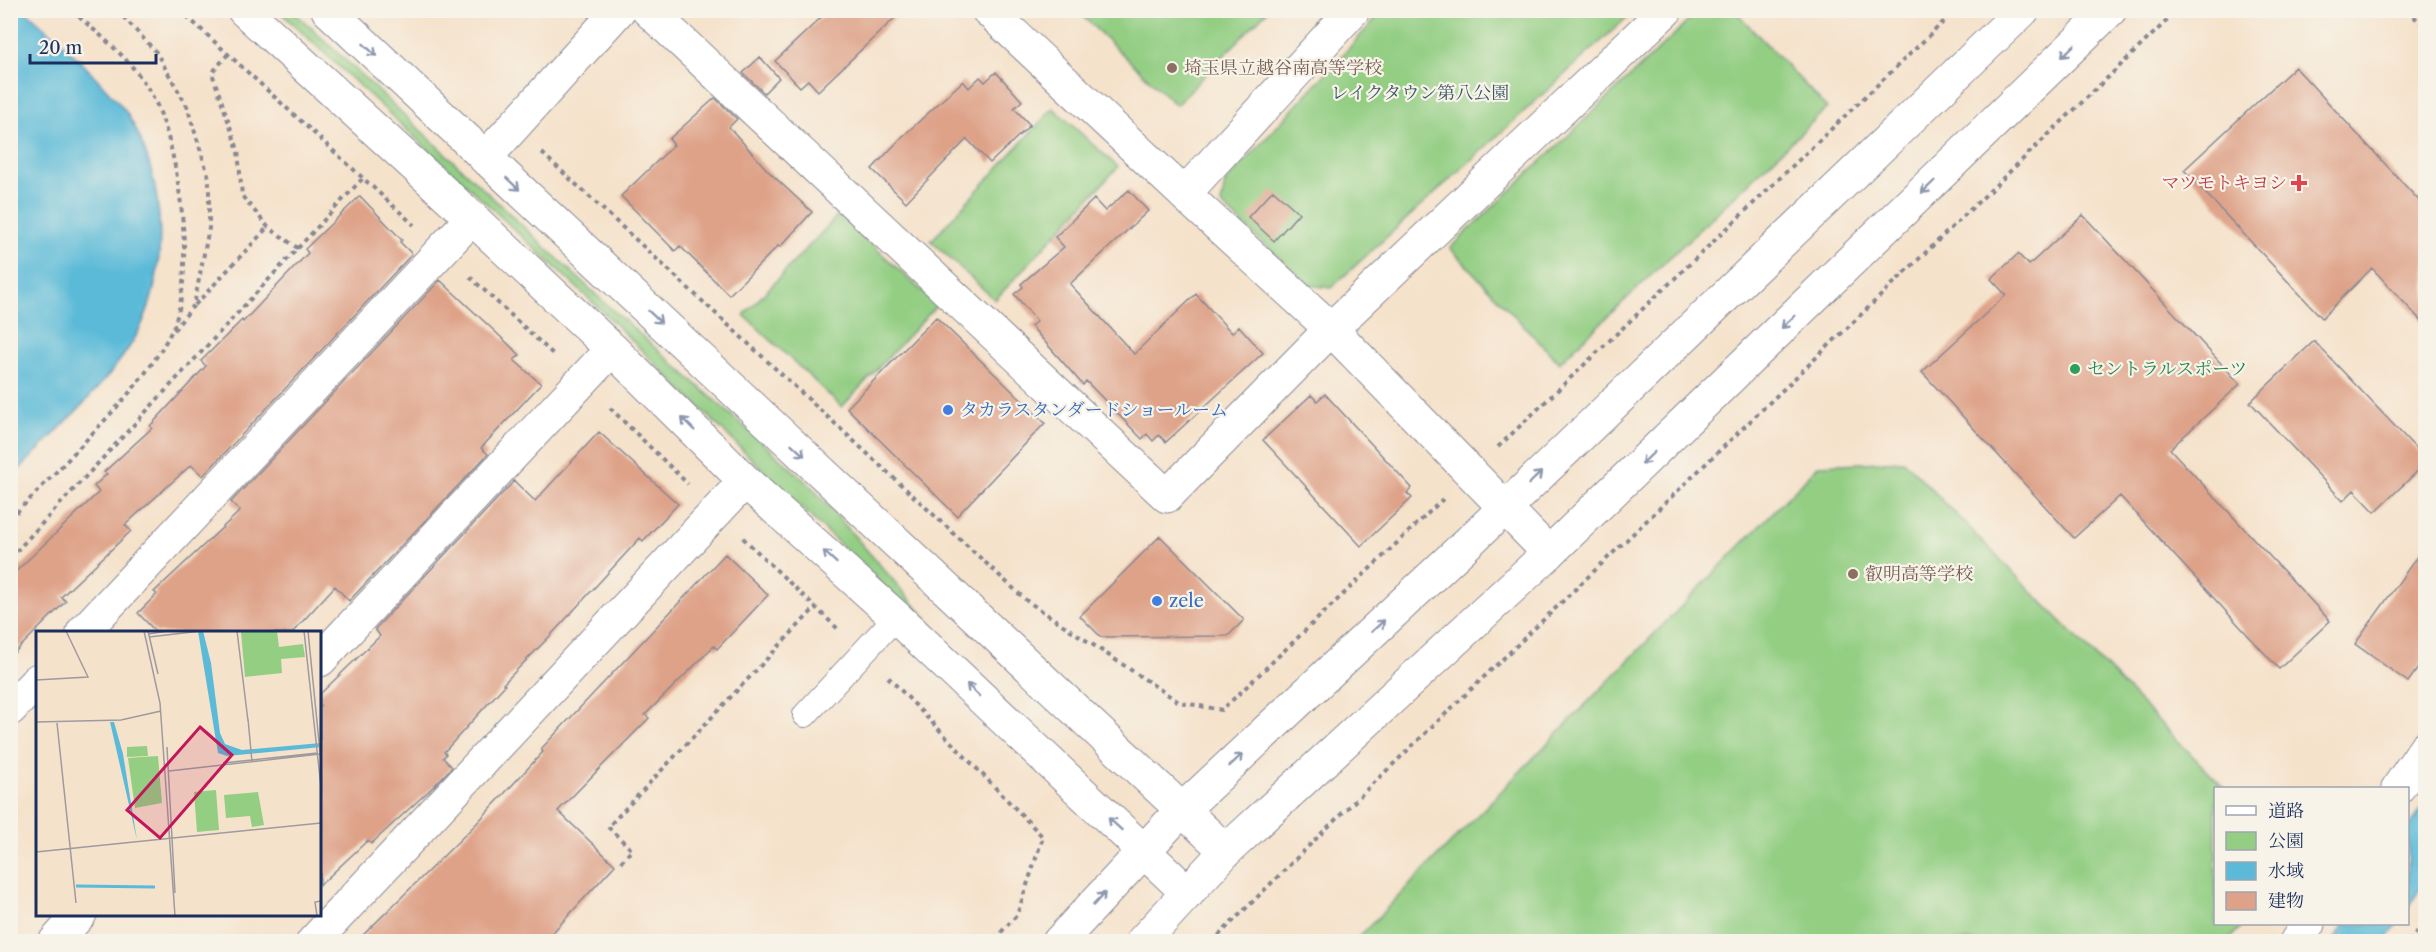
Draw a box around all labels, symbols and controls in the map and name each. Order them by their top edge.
scale bar [30,27,156,65]
text: 20 m [39,37,83,59]
one-way arrow [363,43,378,58]
one-way arrow [2061,44,2076,58]
place label: 埼玉県立越谷南高等学校 [1184,57,1382,79]
marker: 埼玉県立越谷南高等学校 [1165,61,1179,75]
park label: レイクタウン第八公園 [1331,82,1509,104]
place label: マツモトキヨシ [2162,172,2287,194]
one-way arrow [505,176,520,191]
marker: マツモトキヨシ [2292,176,2306,190]
one-way arrow [1921,179,1936,194]
one-way arrow [647,310,662,324]
one-way arrow [1780,315,1795,329]
place label: セントラルスポーツ [2087,358,2247,380]
marker: セントラルスポーツ [2068,362,2082,376]
place label: タカラスタンダードショールーム [960,399,1228,421]
marker: タカラスタンダードショールーム [941,403,955,417]
one-way arrow [680,416,695,431]
one-way arrow [790,443,805,457]
one-way arrow [1640,450,1655,465]
one-way arrow [1528,471,1543,486]
one-way arrow [823,550,838,564]
place label: 叡明高等学校 [1865,563,1973,585]
marker: 叡明高等学校 [1846,567,1860,581]
place label: zele [1169,590,1204,612]
marker: zele [1150,594,1164,608]
one-way arrow [1370,620,1385,634]
inset map [36,631,321,916]
one-way arrow [965,683,980,697]
one-way arrow [1228,752,1243,767]
legend [2214,787,2409,925]
text: 道路 [2268,800,2304,822]
one-way arrow [1108,817,1123,831]
text: 公園 [2268,830,2304,852]
text: 水域 [2268,860,2304,882]
text: 建物 [2268,890,2304,912]
one-way arrow [1092,891,1106,906]

